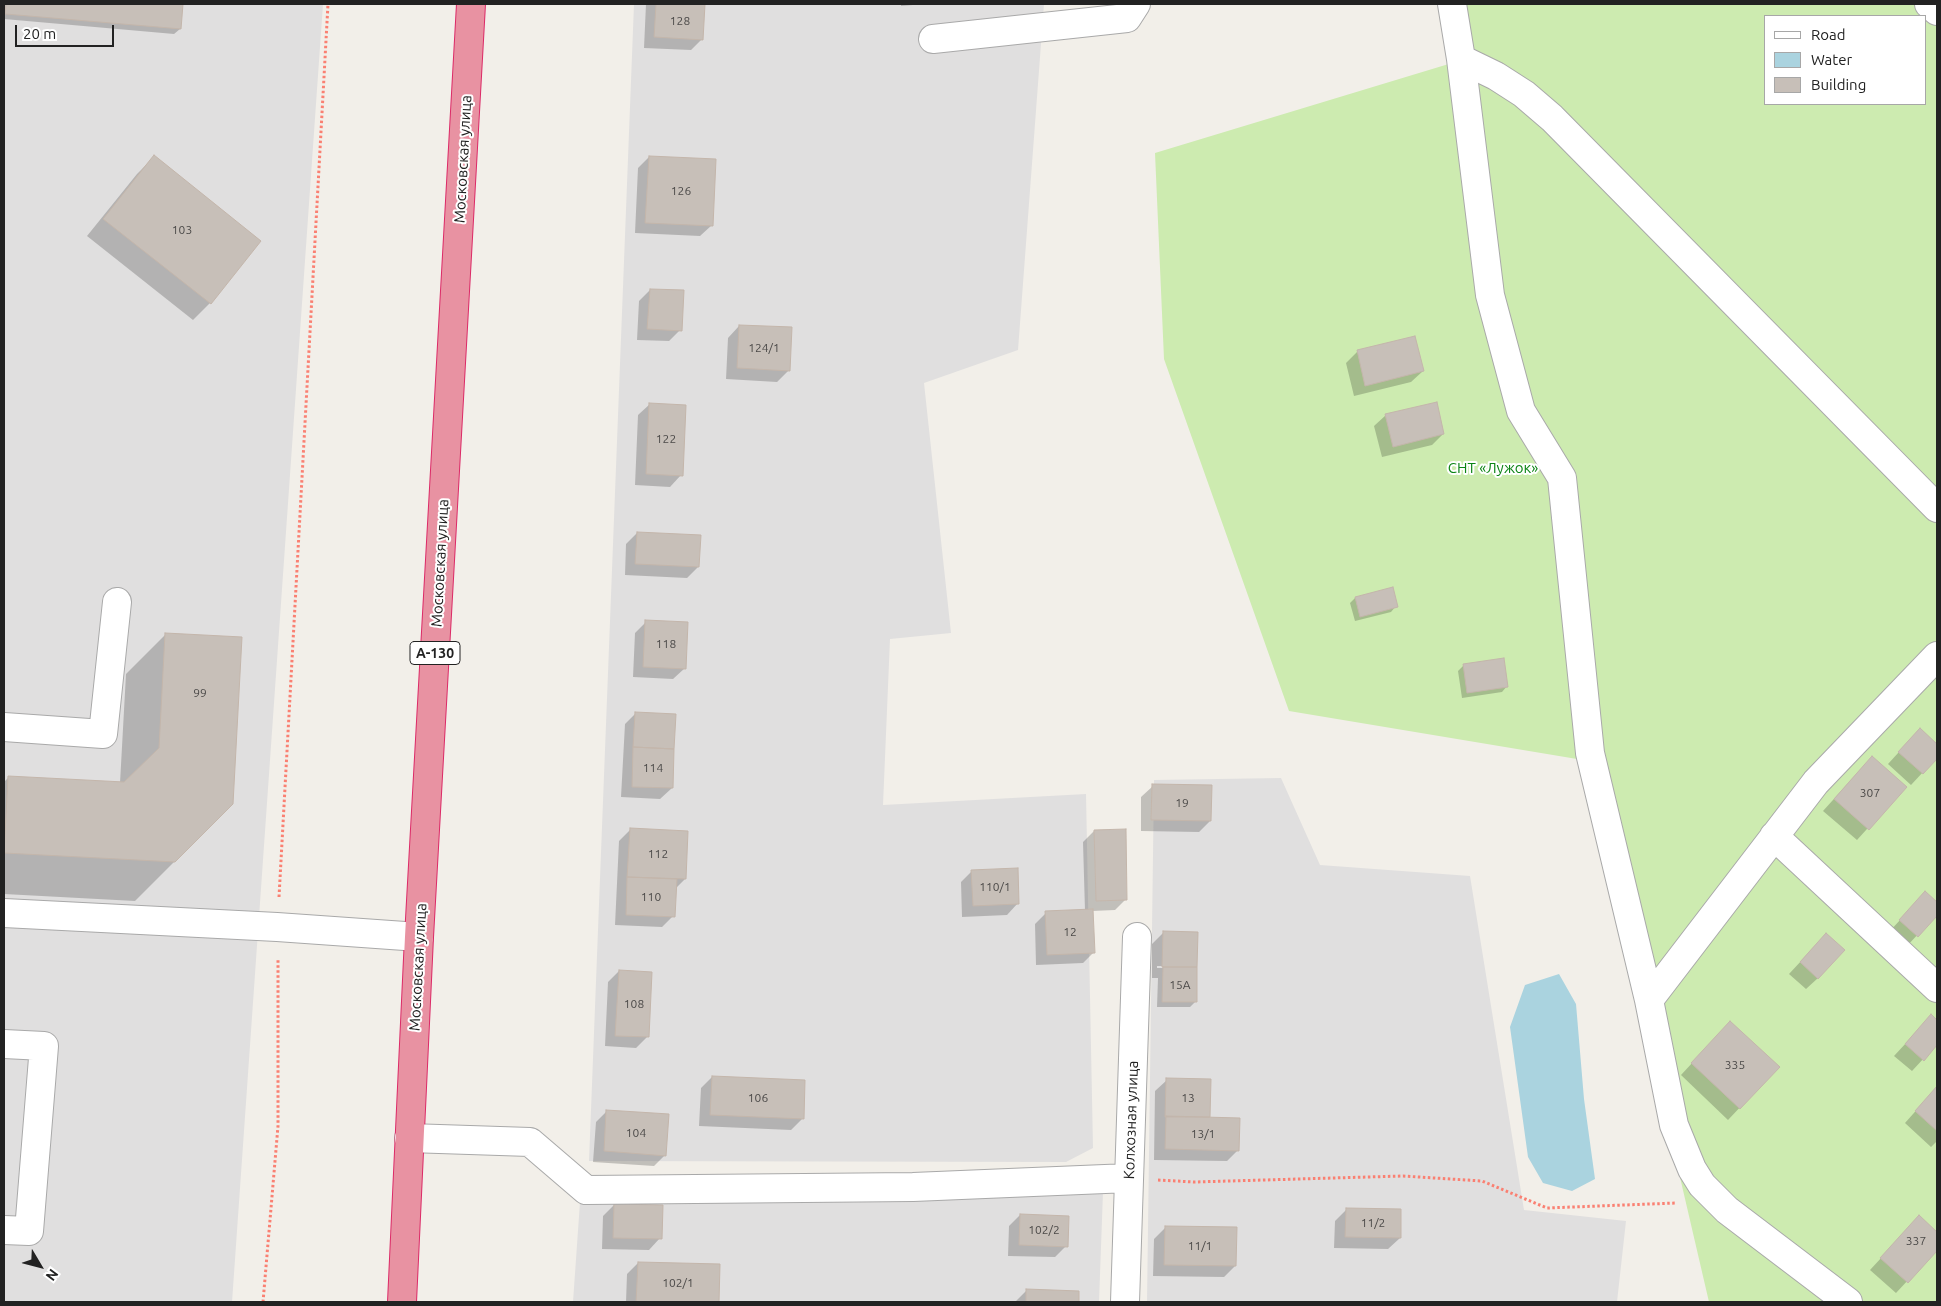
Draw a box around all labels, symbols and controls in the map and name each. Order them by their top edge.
house number: 128 [670,14,690,28]
scale bar [18,15,116,47]
legend [1764,15,1926,105]
text: 20 m [23,25,56,42]
text: Road [1811,26,1846,43]
text: Water [1811,51,1852,68]
text: Building [1811,76,1866,93]
street label: Московская улица [451,95,475,223]
house number: 126 [671,184,691,198]
house number: 103 [172,223,192,237]
house number: 124/1 [748,341,780,355]
house number: 122 [656,432,676,446]
park label: СНТ «Лужок» [1448,459,1538,477]
street label: Московская улица [428,499,452,627]
house number: 118 [656,637,676,651]
road number: А-130 [410,641,460,664]
house number: 99 [193,686,207,700]
house number: 114 [643,761,663,775]
house number: 307 [1860,786,1880,800]
house number: 19 [1175,796,1189,810]
house number: 112 [648,847,668,861]
house number: 110/1 [979,880,1011,894]
house number: 110 [641,890,661,904]
street label: Московская улица [406,903,430,1031]
house number: 12 [1063,925,1077,939]
house number: 15А [1169,978,1191,992]
house number: 108 [624,997,644,1011]
house number: 335 [1725,1058,1745,1072]
street label: Колхозная улица [1120,1060,1142,1180]
house number: 106 [748,1091,768,1105]
house number: 13 [1181,1091,1195,1105]
house number: 104 [626,1126,646,1140]
house number: 13/1 [1191,1127,1215,1141]
house number: 11/2 [1361,1216,1385,1230]
house number: 102/2 [1028,1223,1060,1237]
house number: 337 [1906,1234,1926,1248]
house number: 11/1 [1188,1239,1212,1253]
north arrow [15,1241,65,1291]
text: N [42,1266,62,1284]
house number: 102/1 [662,1276,694,1290]

